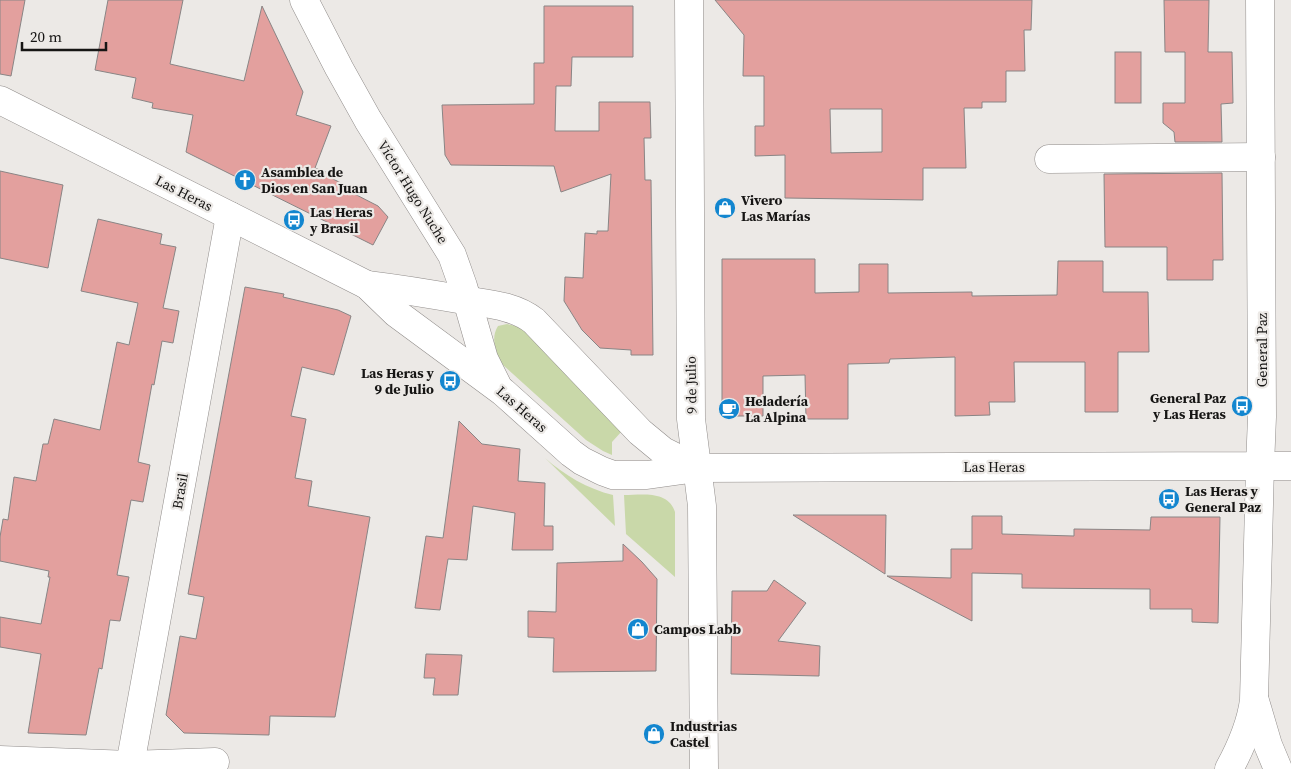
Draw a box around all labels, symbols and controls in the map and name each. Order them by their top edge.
scale bar [22,20,106,52]
text: 20 m [30,26,62,47]
street label: Víctor Hugo Nuche [373,136,453,248]
place label: Asamblea de Dios en San Juan [261,162,368,198]
church icon: Asamblea de Dios en San Juan [233,168,257,192]
street label: Las Heras [152,170,216,216]
place label: Vivero Las Marías [741,190,811,226]
shop icon: Vivero Las Marías [713,196,737,220]
place label: Las Heras y Brasil [309,202,373,238]
bus stop icon: Las Heras y Brasil [282,208,306,232]
street label: General Paz [1252,312,1272,387]
street label: 9 de Julio [680,356,702,414]
place label: Las Heras y 9 de Julio [361,363,435,399]
bus stop icon: Las Heras y 9 de Julio [438,369,462,393]
street label: Las Heras [492,381,552,437]
place label: General Paz y Las Heras [1150,388,1227,424]
place label: Heladería La Alpina [745,391,809,427]
bus stop icon: General Paz y Las Heras [1230,394,1254,418]
cafe icon: Heladería La Alpina [717,397,741,421]
street label: Las Heras [963,457,1025,477]
street label: Brasil [167,471,193,511]
place label: Las Heras y General Paz [1185,481,1262,517]
bus stop icon: Las Heras y General Paz [1157,487,1181,511]
shop icon: Campos Labb [626,617,650,641]
place label: Campos Labb [654,619,742,639]
place label: Industrias Castel [670,716,738,752]
shop icon: Industrias Castel [642,722,666,746]

